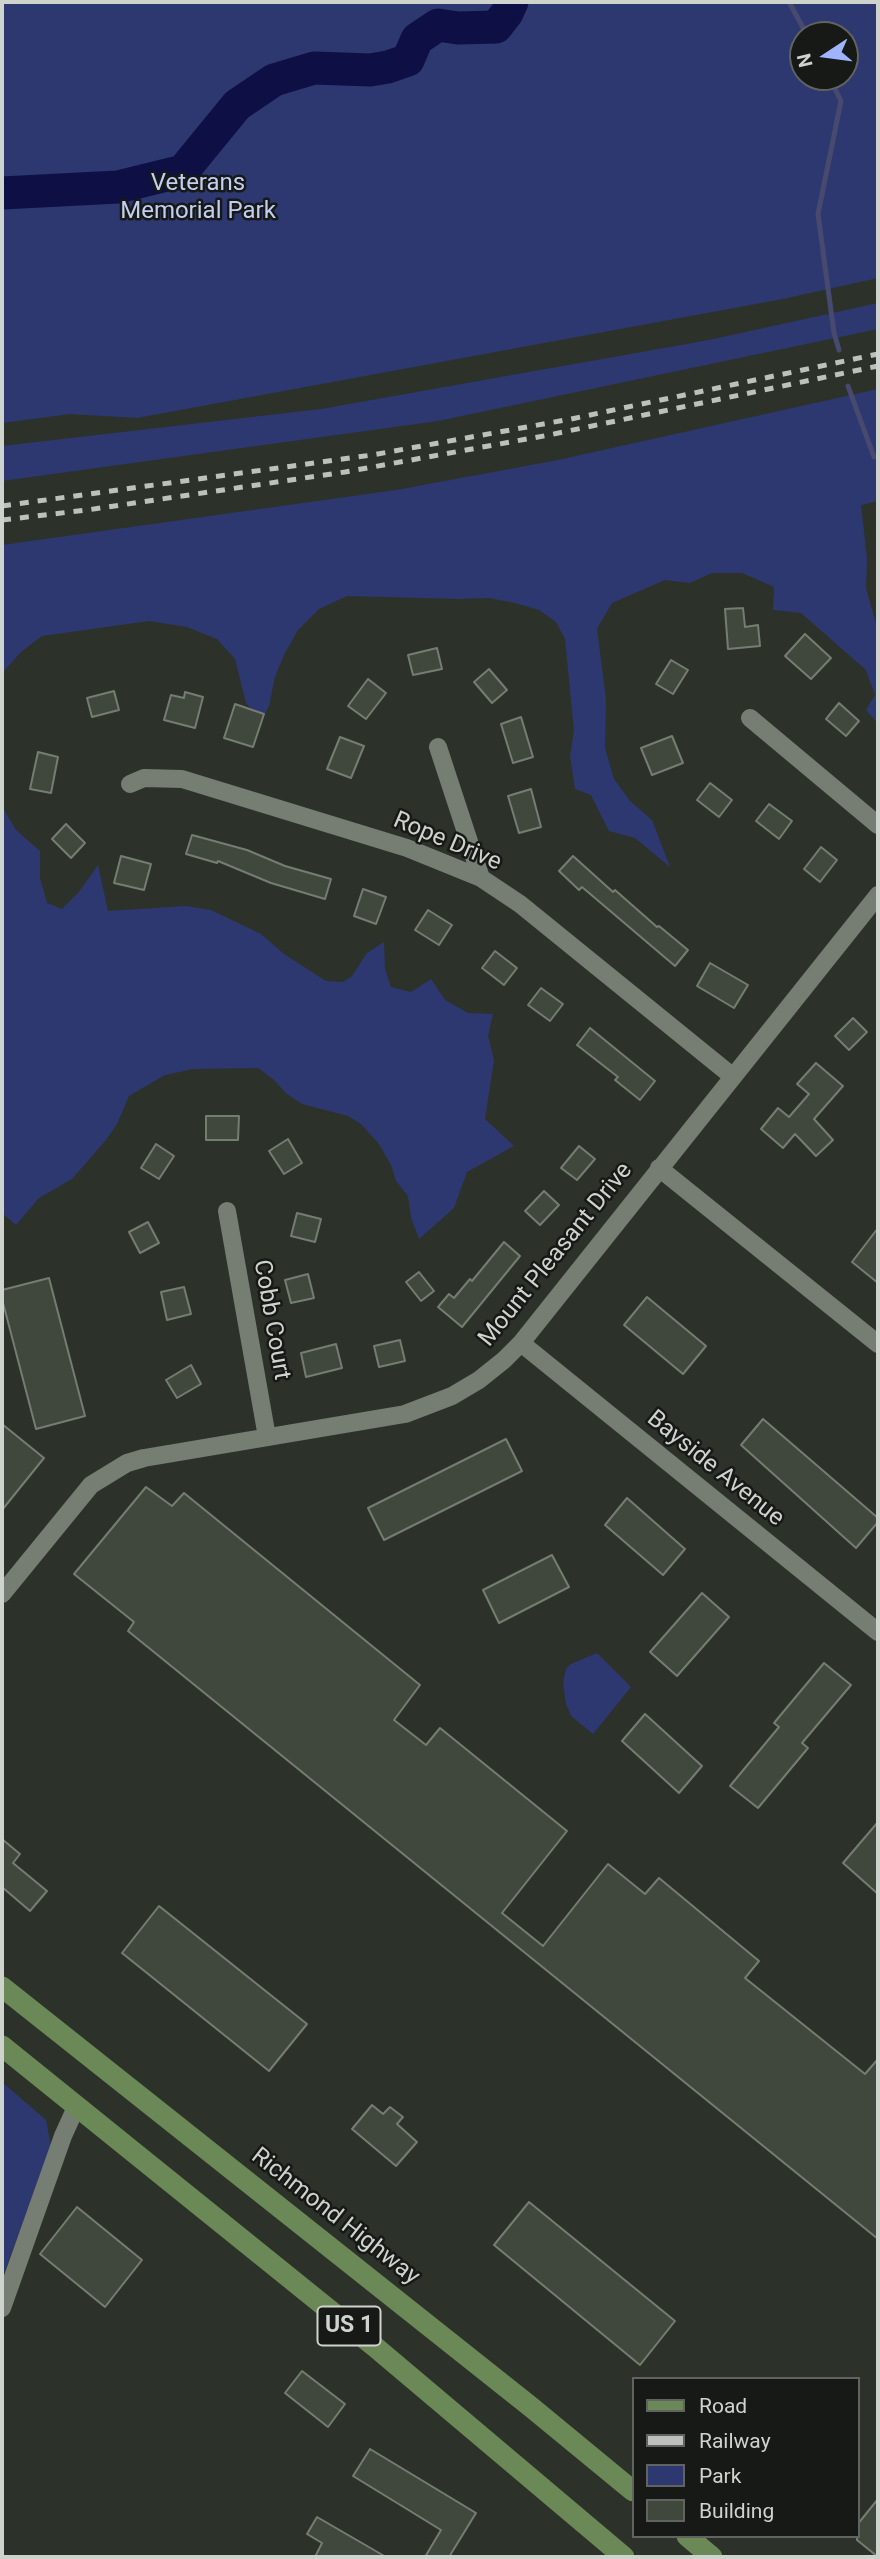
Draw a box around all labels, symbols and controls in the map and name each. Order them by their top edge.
north arrow [789,21,859,91]
text: N [792,51,818,70]
park label: Veterans Memorial Park [120,170,276,226]
street label: Rope Drive [389,806,505,878]
street label: Mount Pleasant Drive [473,1157,639,1353]
street label: Cobb Court [246,1258,296,1382]
street label: Bayside Avenue [641,1405,789,1533]
street label: Richmond Highway [245,2142,425,2292]
road number: US 1 [318,2306,380,2346]
legend [632,2377,859,2538]
text: Road [699,2394,747,2418]
text: Railway [699,2429,771,2453]
text: Park [699,2464,741,2488]
text: Building [699,2499,774,2523]

